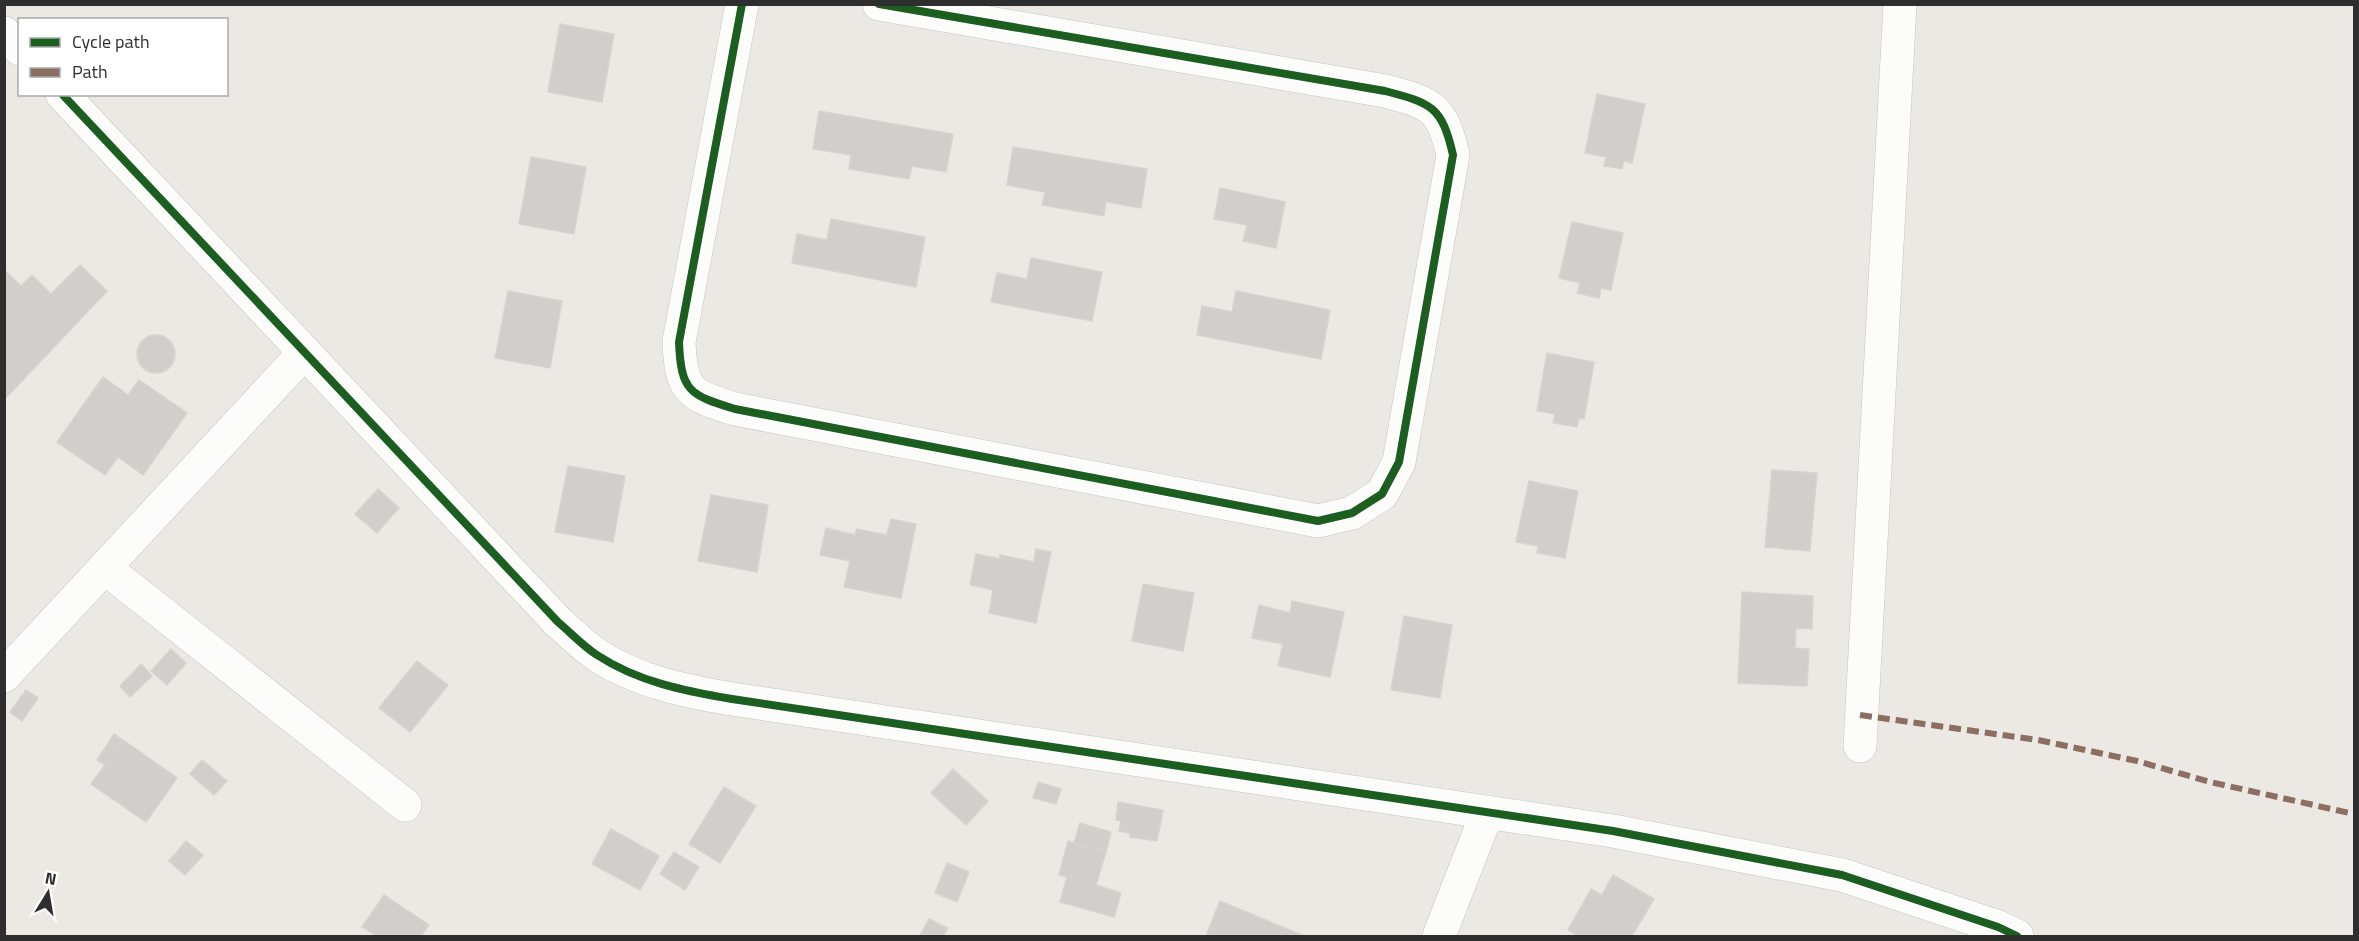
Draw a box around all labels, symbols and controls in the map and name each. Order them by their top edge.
legend [18,18,228,96]
text: Cycle path [72,28,150,55]
text: Path [72,58,108,85]
north arrow [18,863,78,923]
text: N [43,865,59,891]

